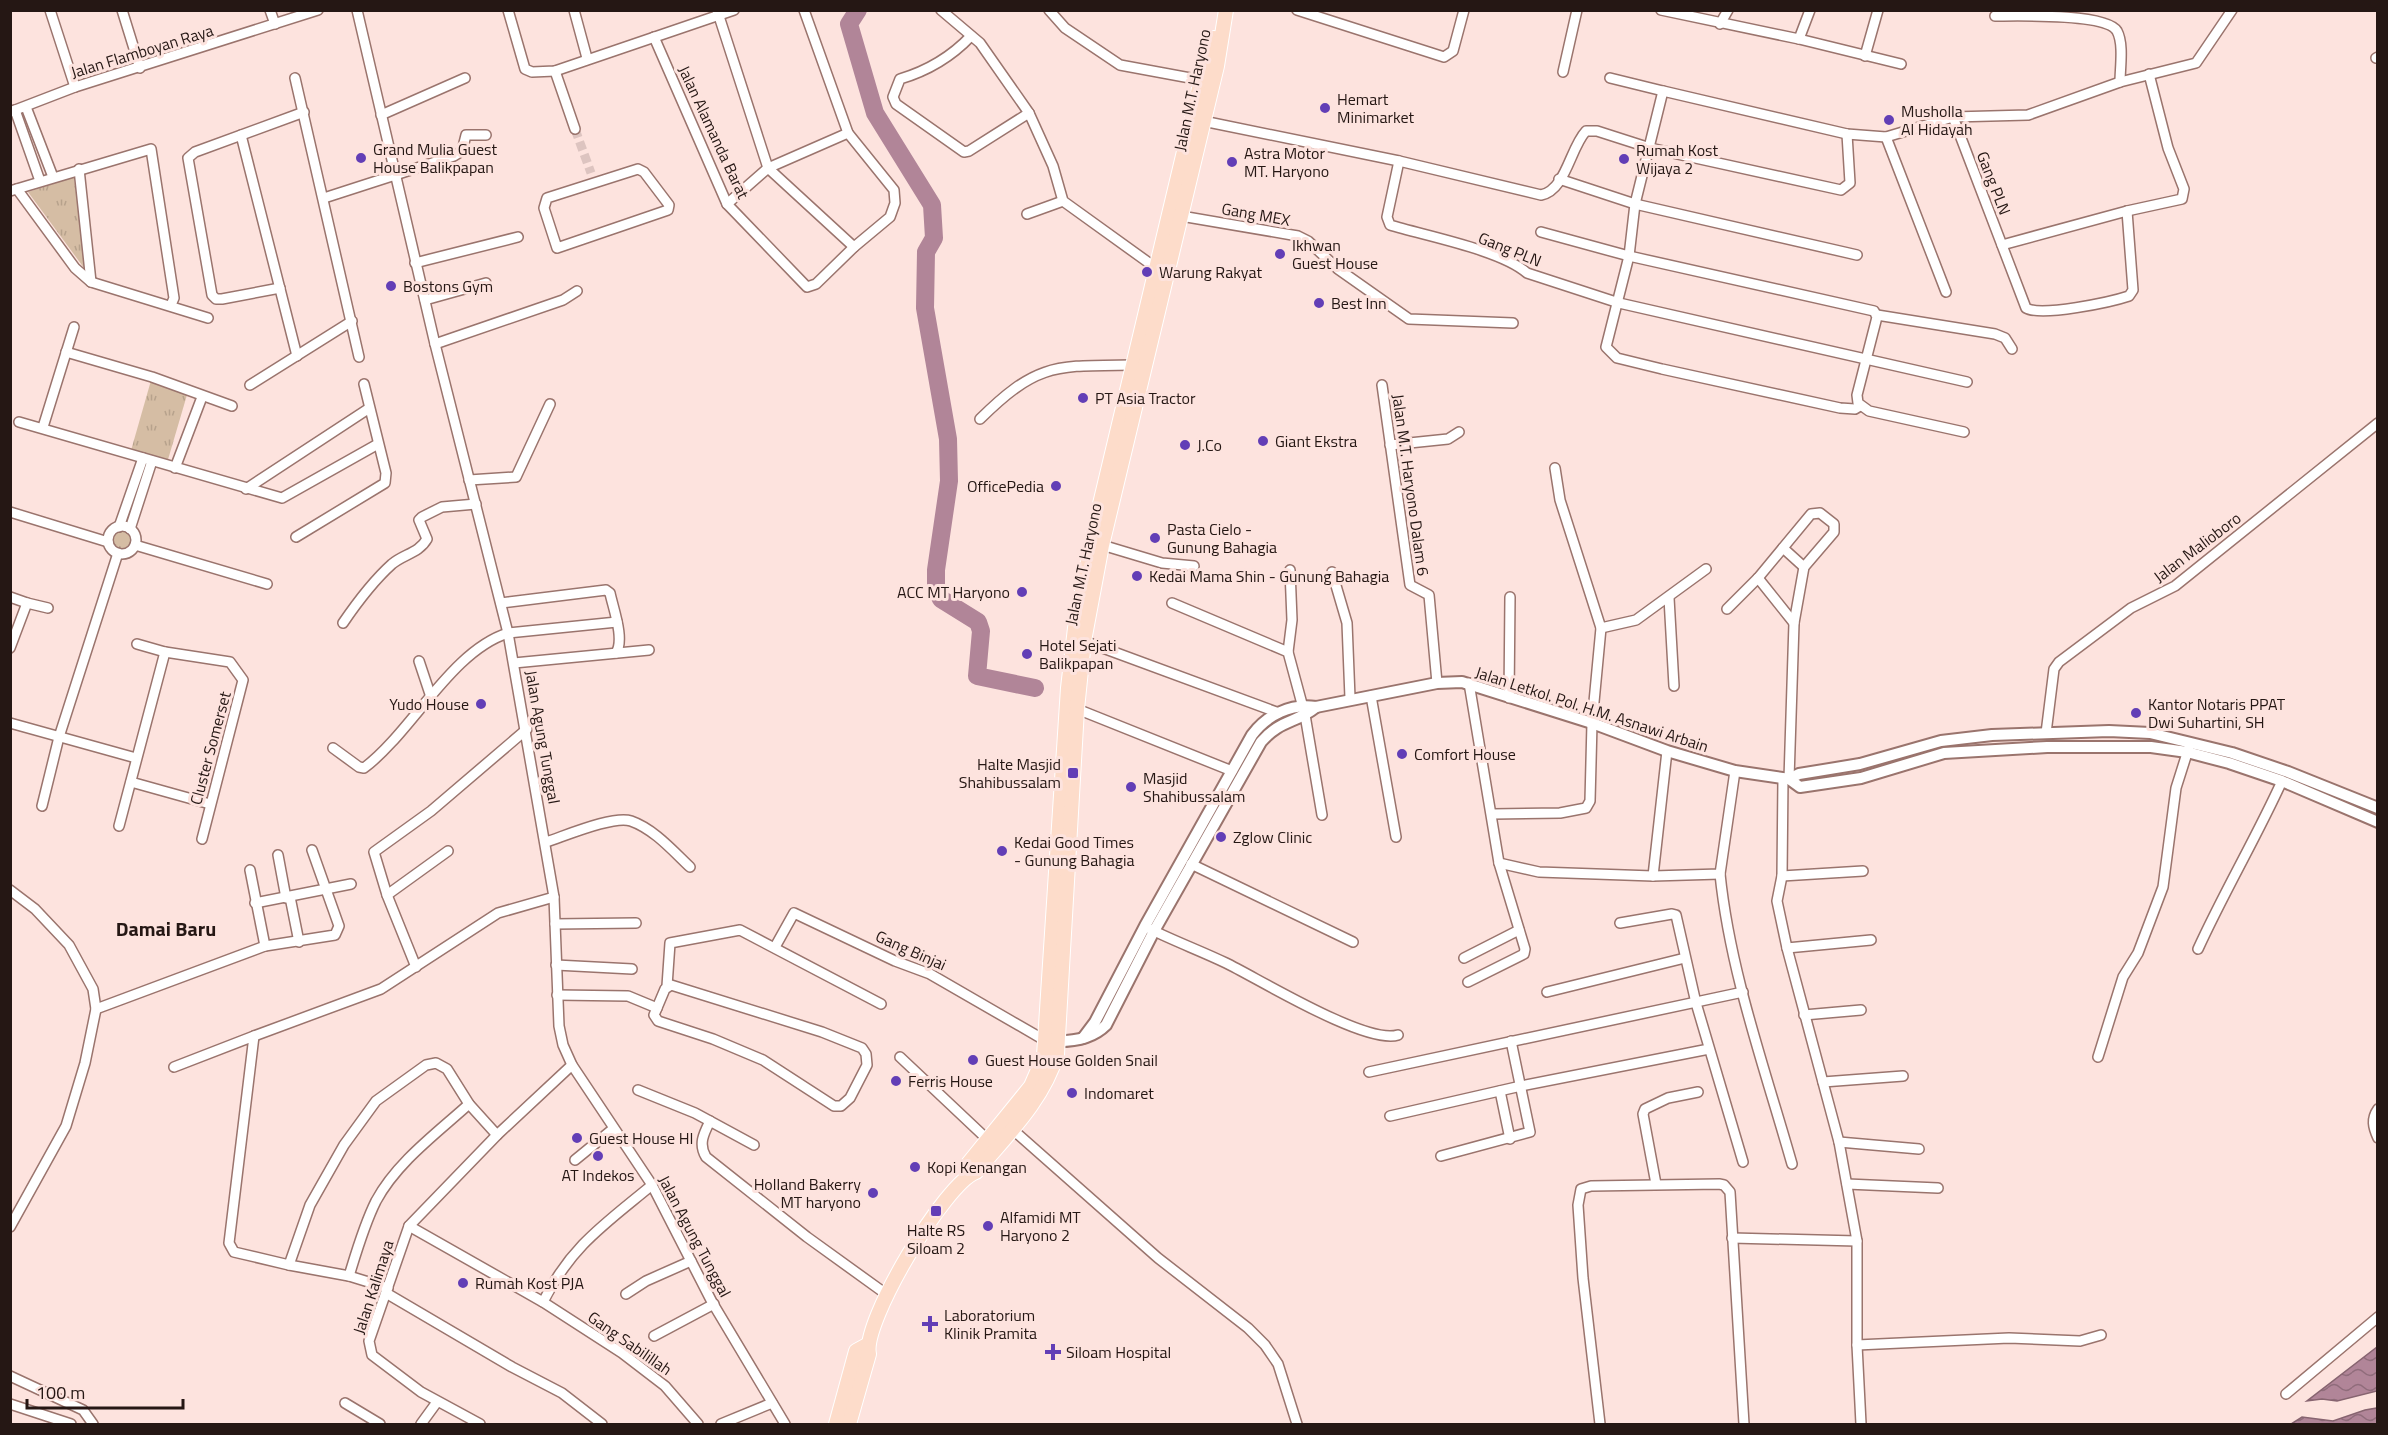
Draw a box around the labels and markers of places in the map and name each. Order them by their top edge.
place label: Hemart Minimarket [1337,87,1414,129]
place label: Musholla Al Hidayah [1901,99,1973,141]
marker: Hemart Minimarket [1318,101,1332,115]
marker: Musholla Al Hidayah [1882,113,1896,127]
place label: Grand Mulia Guest House Balikpapan [373,137,498,179]
place label: Rumah Kost Wijaya 2 [1636,138,1719,180]
place label: Astra Motor MT. Haryono [1244,141,1329,183]
marker: Grand Mulia Guest House Balikpapan [354,151,368,165]
marker: Rumah Kost Wijaya 2 [1617,152,1631,166]
marker: Astra Motor MT. Haryono [1225,155,1239,169]
place label: Ikhwan Guest House [1292,233,1378,275]
marker: Ikhwan Guest House [1273,247,1287,261]
place label: Warung Rakyat [1159,260,1262,284]
marker: Warung Rakyat [1140,265,1154,279]
place label: Bostons Gym [403,274,493,298]
marker: Bostons Gym [384,279,398,293]
place label: Best Inn [1331,291,1387,315]
marker: Best Inn [1312,296,1326,310]
place label: PT Asia Tractor [1095,386,1196,410]
marker: PT Asia Tractor [1076,391,1090,405]
place label: Giant Ekstra [1275,429,1357,453]
place label: J.Co [1197,433,1222,457]
marker: Giant Ekstra [1256,434,1270,448]
marker: J.Co [1178,438,1192,452]
place label: OfficePedia [967,474,1044,498]
marker: OfficePedia [1049,479,1063,493]
place label: Pasta Cielo - Gunung Bahagia [1167,517,1277,559]
marker: Pasta Cielo - Gunung Bahagia [1148,531,1162,545]
place label: Kedai Mama Shin - Gunung Bahagia [1149,564,1389,588]
marker: Kedai Mama Shin - Gunung Bahagia [1130,569,1144,583]
place label: ACC MT Haryono [897,580,1010,604]
marker: ACC MT Haryono [1015,585,1029,599]
place label: Hotel Sejati Balikpapan [1039,633,1116,675]
marker: Hotel Sejati Balikpapan [1020,647,1034,661]
place label: Yudo House [389,692,469,716]
place label: Kantor Notaris PPAT Dwi Suhartini, SH [2148,692,2286,734]
marker: Yudo House [474,697,488,711]
marker: Kantor Notaris PPAT Dwi Suhartini, SH [2129,706,2143,720]
place label: Comfort House [1414,742,1516,766]
marker: Comfort House [1395,747,1409,761]
place label: Halte Masjid Shahibussalam [959,752,1061,794]
marker: Halte Masjid Shahibussalam [1066,766,1080,780]
place label: Masjid Shahibussalam [1143,766,1245,808]
marker: Masjid Shahibussalam [1124,780,1138,794]
place label: Zglow Clinic [1233,825,1312,849]
place label: Kedai Good Times - Gunung Bahagia [1014,830,1135,872]
marker: Zglow Clinic [1214,830,1228,844]
marker: Kedai Good Times - Gunung Bahagia [995,844,1009,858]
place label: Guest House Golden Snail [985,1048,1158,1072]
marker: Guest House Golden Snail [966,1053,980,1067]
place label: Ferris House [908,1069,993,1093]
marker: Ferris House [889,1074,903,1088]
place label: Indomaret [1084,1081,1154,1105]
marker: Indomaret [1065,1086,1079,1100]
place label: Guest House HI [589,1126,693,1150]
marker: Guest House HI [570,1131,584,1145]
marker: AT Indekos [591,1149,605,1163]
place label: Kopi Kenangan [927,1155,1027,1179]
marker: Kopi Kenangan [908,1160,922,1174]
place label: AT Indekos [561,1163,635,1187]
place label: Holland Bakerry MT haryono [754,1172,861,1214]
marker: Holland Bakerry MT haryono [866,1186,880,1200]
marker: Halte RS Siloam 2 [929,1204,943,1218]
place label: Alfamidi MT Haryono 2 [1000,1205,1081,1247]
place label: Halte RS Siloam 2 [907,1218,965,1260]
marker: Alfamidi MT Haryono 2 [981,1219,995,1233]
place label: Rumah Kost PJA [475,1271,584,1295]
marker: Rumah Kost PJA [456,1276,470,1290]
place label: Laboratorium Klinik Pramita [944,1303,1037,1345]
marker: Laboratorium Klinik Pramita [921,1315,939,1333]
place label: Siloam Hospital [1066,1340,1171,1364]
marker: Siloam Hospital [1044,1343,1062,1361]

